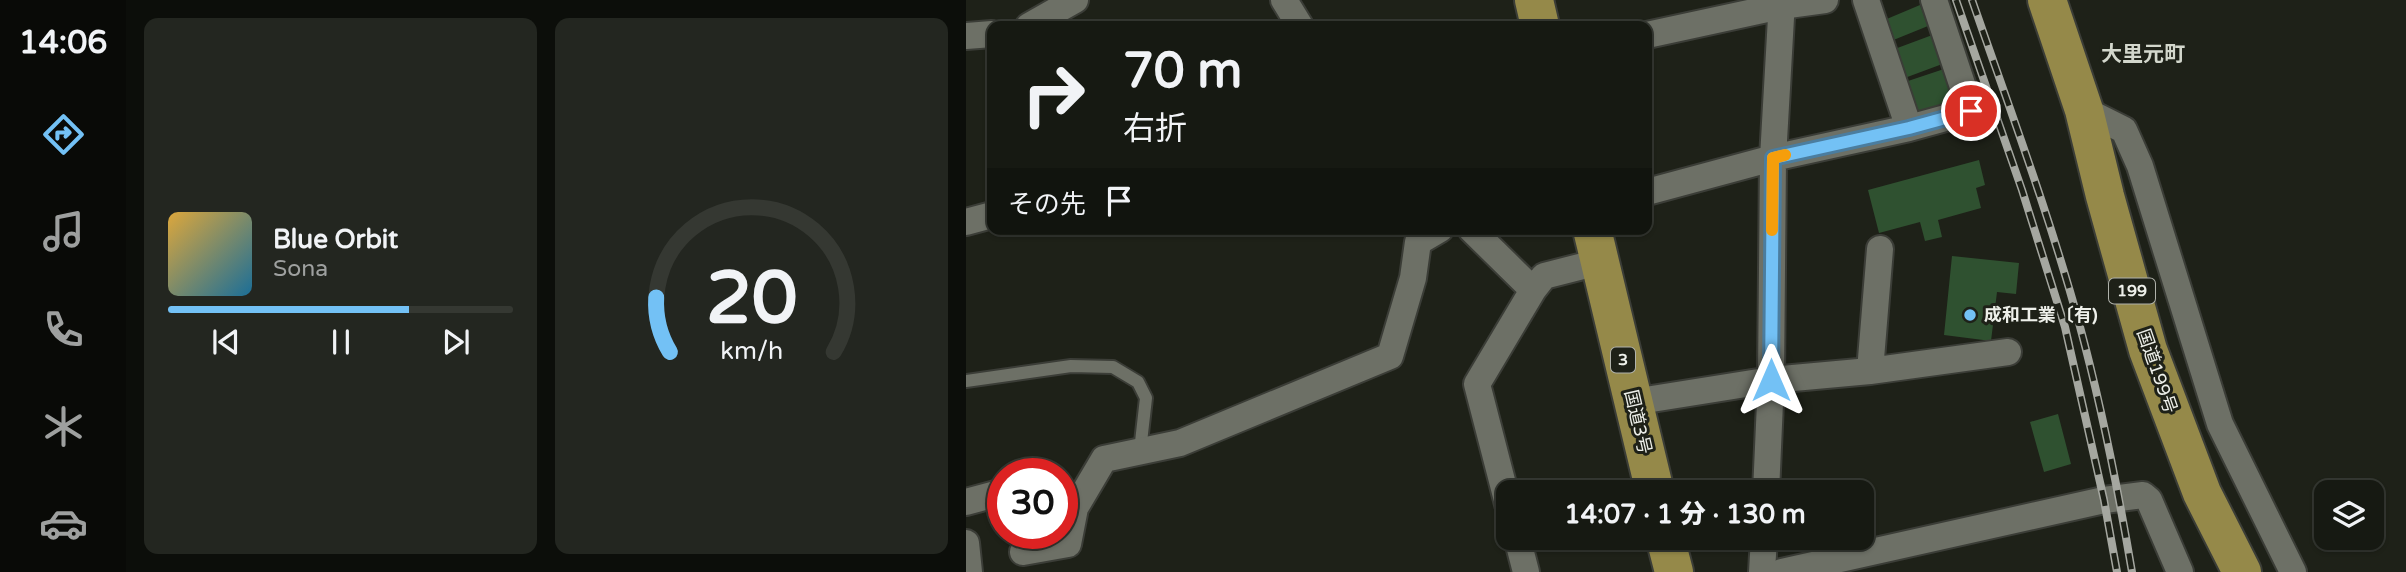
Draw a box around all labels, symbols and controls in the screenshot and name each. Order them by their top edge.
text: 14:06 [19,24,107,62]
text: 70 m [1123,42,1242,101]
district label: 大里元町 [2101,42,2185,67]
icon: right [1008,49,1099,140]
pin [1941,81,2001,141]
icon: arrive [1952,92,1990,130]
icon: directions [39,110,88,159]
text: 右折 [1123,110,1187,148]
icon: arrive [1100,182,1138,220]
text: その先 [1008,189,1086,220]
icon: music [39,207,88,256]
text: Blue Orbit [273,224,398,255]
text: Sona [273,255,328,283]
text: 20 [706,255,797,343]
road number: 199 [2109,278,2155,304]
place label: 成和工業〔有) [1984,304,2098,326]
icon: phone [39,305,88,354]
marker: 成和工業〔有) [1962,307,1978,323]
icon: previous [207,323,245,361]
icon: pause [322,323,360,361]
icon: next [437,323,475,361]
street label: 国道199号 [2132,326,2182,416]
text: km/h [720,336,783,366]
position arrow [1734,343,1808,417]
road number: 3 [1611,348,1635,372]
street label: 国道3号 [1620,388,1656,456]
icon: climate [39,402,88,451]
speed limit sign: 30 [987,458,1078,549]
map controls [2314,480,2384,550]
button: layers [2314,480,2384,550]
icon: car [39,499,88,548]
text: 14:07 · 1 分 · 130 m [1564,499,1806,530]

